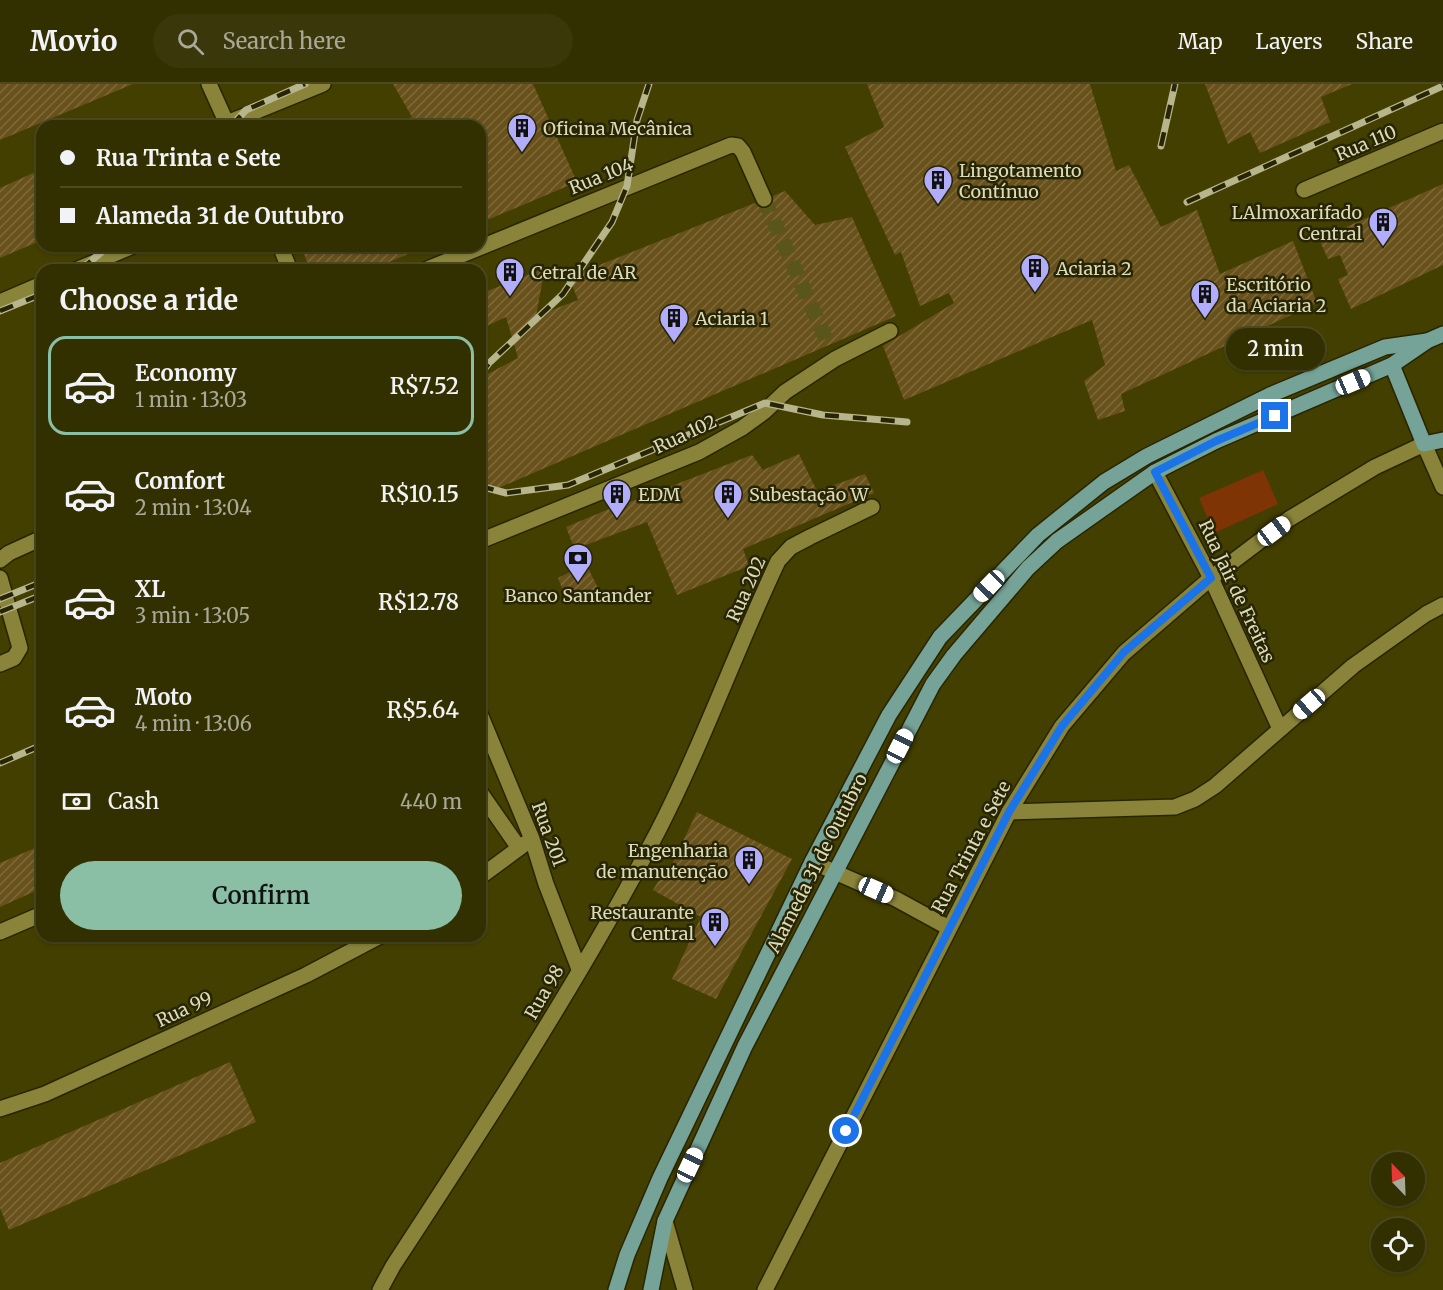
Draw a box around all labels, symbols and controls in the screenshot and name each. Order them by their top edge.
search box [153,14,573,68]
text: Movio [30,23,117,59]
icon: search [174,25,207,58]
text: Search here [222,27,346,55]
text: Map [1178,28,1223,55]
text: Layers [1256,28,1323,55]
text: Share [1356,28,1413,55]
building icon: Oficina Mecânica [506,112,538,154]
place label: Oficina Mecânica [543,117,692,140]
street label: Rua 110 [1332,120,1400,166]
text: Rua Trinta e Sete [96,144,281,172]
street label: Rua 104 [565,153,637,199]
place label: Lingotamento Contínuo [959,159,1082,203]
building icon: Lingotamento Contínuo [922,164,954,206]
place label: LAlmoxarifado Central [1231,201,1362,245]
text: Alameda 31 de Outubro [96,202,344,230]
building icon: LAlmoxarifado Central [1367,206,1399,248]
building icon: Aciaria 2 [1019,252,1051,294]
building icon: Cetral de AR [494,256,526,298]
place label: Aciaria 2 [1055,257,1132,280]
place label: Cetral de AR [531,261,637,284]
place label: Escritório da Aciaria 2 [1226,273,1327,317]
building icon: Escritório da Aciaria 2 [1189,278,1221,320]
text: Choose a ride [60,283,238,317]
building icon: Aciaria 1 [658,302,690,344]
place label: Aciaria 1 [694,307,768,330]
callout: 2 min [1226,329,1324,371]
text: 2 min [1247,336,1304,361]
icon: car [63,359,117,413]
text: Economy [135,359,236,387]
car [1333,367,1373,397]
text: R$7.52 [390,372,459,400]
text: 1 min · 13:03 [135,387,247,412]
route end [1261,402,1288,429]
street label: Rua 102 [650,410,720,458]
icon: car [63,467,117,521]
text: Comfort [135,467,225,495]
building icon: EDM [601,478,633,520]
building icon: Subestação W [712,478,744,520]
text: R$10.15 [380,480,459,508]
place label: EDM [638,483,681,506]
place label: Subestação W [749,483,869,506]
text: 2 min · 13:04 [135,495,252,520]
car [1254,513,1294,549]
street label: Rua Jair de Freitas [1194,516,1280,666]
bank icon: Banco Santander [562,542,594,584]
street label: Rua 202 [721,553,771,625]
car [970,567,1008,605]
icon: car [63,575,117,629]
text: XL [135,575,165,603]
place label: Banco Santander [504,584,652,607]
text: R$12.78 [378,588,459,616]
text: 3 min · 13:05 [135,603,250,628]
icon: car [63,683,117,737]
text: Moto [135,683,192,711]
car [1290,685,1328,723]
text: R$5.64 [387,696,459,724]
text: 4 min · 13:06 [135,711,252,736]
car [884,726,916,766]
street label: Alameda 31 de Outubro [761,769,872,958]
street label: Rua Trinta e Sete [926,777,1016,917]
icon: cash [60,785,93,818]
text: Cash [108,787,159,815]
text: 440 m [400,789,462,814]
street label: Rua 201 [527,799,571,869]
place label: Engenharia de manutenção [596,839,728,883]
building icon: Engenharia de manutenção [733,844,765,886]
button: Confirm [60,861,462,930]
car [856,874,896,906]
place label: Restaurante Central [590,901,694,945]
building icon: Restaurante Central [699,906,731,948]
street label: Rua 98 [519,961,569,1023]
street label: Rua 99 [152,986,216,1032]
route start [832,1117,859,1144]
car [674,1145,706,1185]
north arrow [1371,1152,1425,1206]
map controls [1371,1152,1425,1272]
button: locate [1371,1218,1425,1272]

